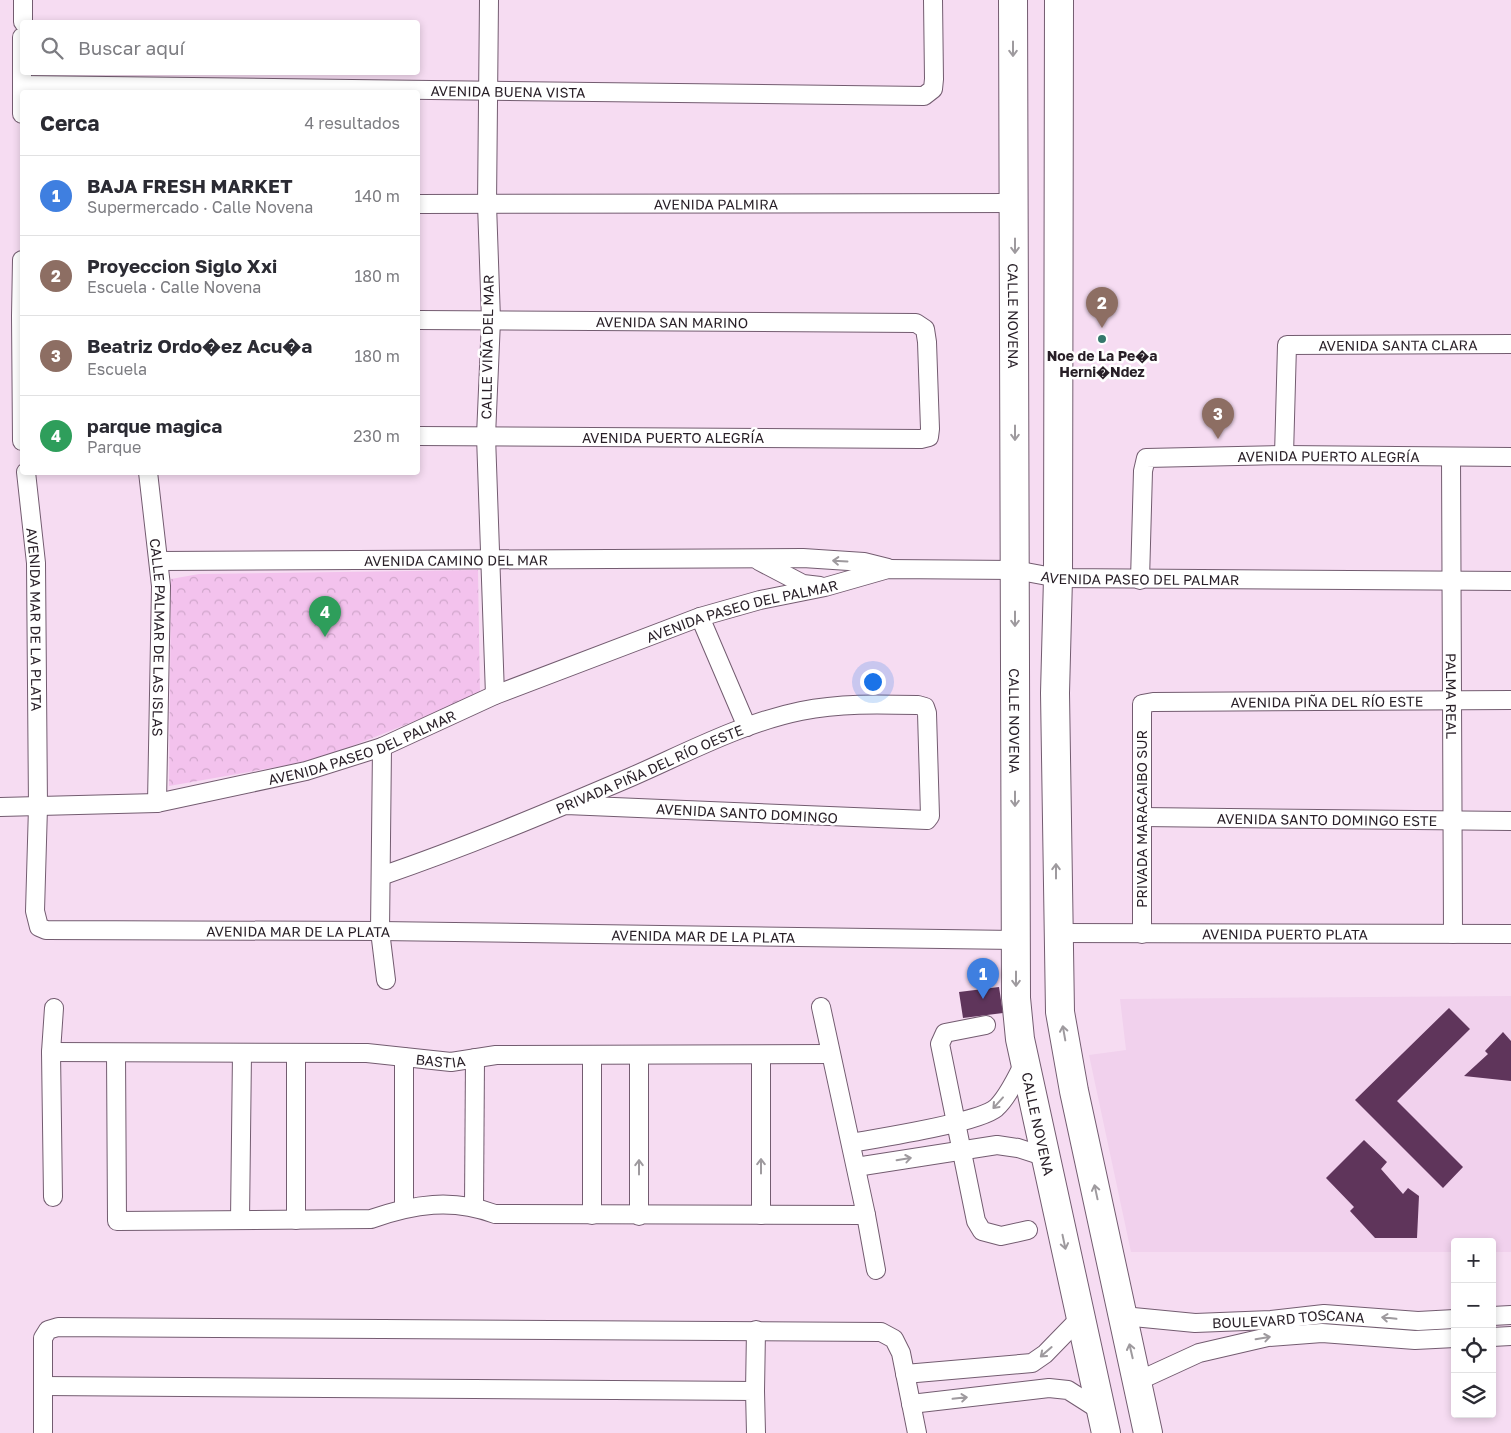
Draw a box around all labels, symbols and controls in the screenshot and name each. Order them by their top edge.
search box [20,20,420,75]
icon: search [38,34,66,62]
text: Buscar aquí [78,36,185,59]
one-way arrow [1008,40,1018,56]
street label: AVENIDA BUENA VISTA [430,81,586,100]
text: Cerca [40,110,99,136]
text: 4 resultados [305,113,400,133]
text: BAJA FRESH MARKET [87,174,293,197]
text: 1 [52,186,60,206]
text: 140 m [354,186,400,206]
street label: AVENIDA PALMIRA [654,195,779,212]
text: Supermercado · Calle Novena [87,197,313,217]
one-way arrow [1010,238,1020,254]
text: Proyeccion Siglo Xxi [87,254,277,277]
street label: CALLE NOVENA [1005,263,1023,369]
text: 2 [51,266,61,286]
text: 180 m [354,266,400,286]
street label: CALLE VIÑA DEL MAR [477,275,497,419]
text: Escuela · Calle Novena [87,277,261,297]
pin: 2 [1086,287,1118,328]
street label: AVENIDA SAN MARINO [596,313,748,330]
marker: Noe de La Pe�a Herni�Ndez [1096,333,1108,345]
text: Beatriz Ordo�ez Acu�a [87,334,312,357]
street label: AVENIDA SANTA CLARA [1318,336,1478,353]
text: 3 [51,346,61,366]
text: 180 m [354,346,400,366]
place label: Noe de La Pe�a Herni�Ndez [1047,347,1157,380]
text: Escuela [87,359,147,379]
pin: 3 [1202,398,1234,439]
text: parque magica [87,414,222,437]
one-way arrow [1010,424,1020,441]
text: 4 [51,426,61,446]
text: 230 m [353,426,400,446]
street label: AVENIDA PUERTO ALEGRÍA [582,429,765,446]
text: Parque [87,437,141,457]
street label: AVENIDA PUERTO ALEGRÍA [1237,446,1420,465]
street label: AVENIDA MAR DE LA PLATA [24,527,46,712]
street label: CALLE PALMAR DE LAS ISLAS [147,537,170,737]
street label: AVENIDA CAMINO DEL MAR [364,551,548,569]
one-way arrow [833,556,849,565]
street label: AVENIDA PASEO DEL PALMAR [1040,567,1239,588]
street label: AVENIDA PASEO DEL PALMAR [644,575,840,645]
pin: 4 [309,596,341,637]
one-way arrow [1010,610,1020,627]
street label: PALMA REAL [1443,653,1461,739]
street label: CALLE NOVENA [1007,668,1024,774]
your location [860,669,886,695]
street label: AVENIDA PIÑA DEL RÍO ESTE [1230,692,1423,710]
street label: AVENIDA PASEO DEL PALMAR [266,706,458,787]
street label: PRIVADA PIÑA DEL RÍO OESTE [553,720,745,816]
street label: PRIVADA MARACAIBO SUR [1133,730,1150,908]
one-way arrow [1010,790,1020,807]
street label: AVENIDA SANTO DOMINGO [656,800,838,826]
street label: AVENIDA SANTO DOMINGO ESTE [1217,809,1437,829]
one-way arrow [1052,863,1061,879]
street label: AVENIDA MAR DE LA PLATA [206,922,391,940]
street label: AVENIDA PUERTO PLATA [1202,925,1369,942]
street label: AVENIDA MAR DE LA PLATA [611,926,796,945]
pin: 1 [967,958,999,999]
one-way arrow [1011,970,1021,987]
one-way arrow [1058,1025,1068,1041]
street label: BASTIA [415,1050,467,1071]
street label: CALLE NOVENA [1019,1071,1058,1178]
one-way arrow [993,1096,1005,1109]
one-way arrow [896,1154,912,1164]
one-way arrow [756,1158,766,1174]
one-way arrow [634,1159,644,1176]
one-way arrow [1091,1185,1101,1201]
one-way arrow [1060,1233,1069,1249]
map controls [1451,1238,1496,1418]
button: + [1451,1238,1496,1283]
button: − [1451,1283,1496,1328]
street label: BOULEVARD TOSCANA [1212,1305,1366,1331]
one-way arrow [1381,1313,1397,1323]
button: locate [1451,1328,1496,1373]
one-way arrow [1255,1332,1271,1342]
one-way arrow [1126,1344,1135,1360]
one-way arrow [1040,1346,1053,1358]
button: layers [1451,1373,1496,1418]
one-way arrow [951,1393,967,1403]

